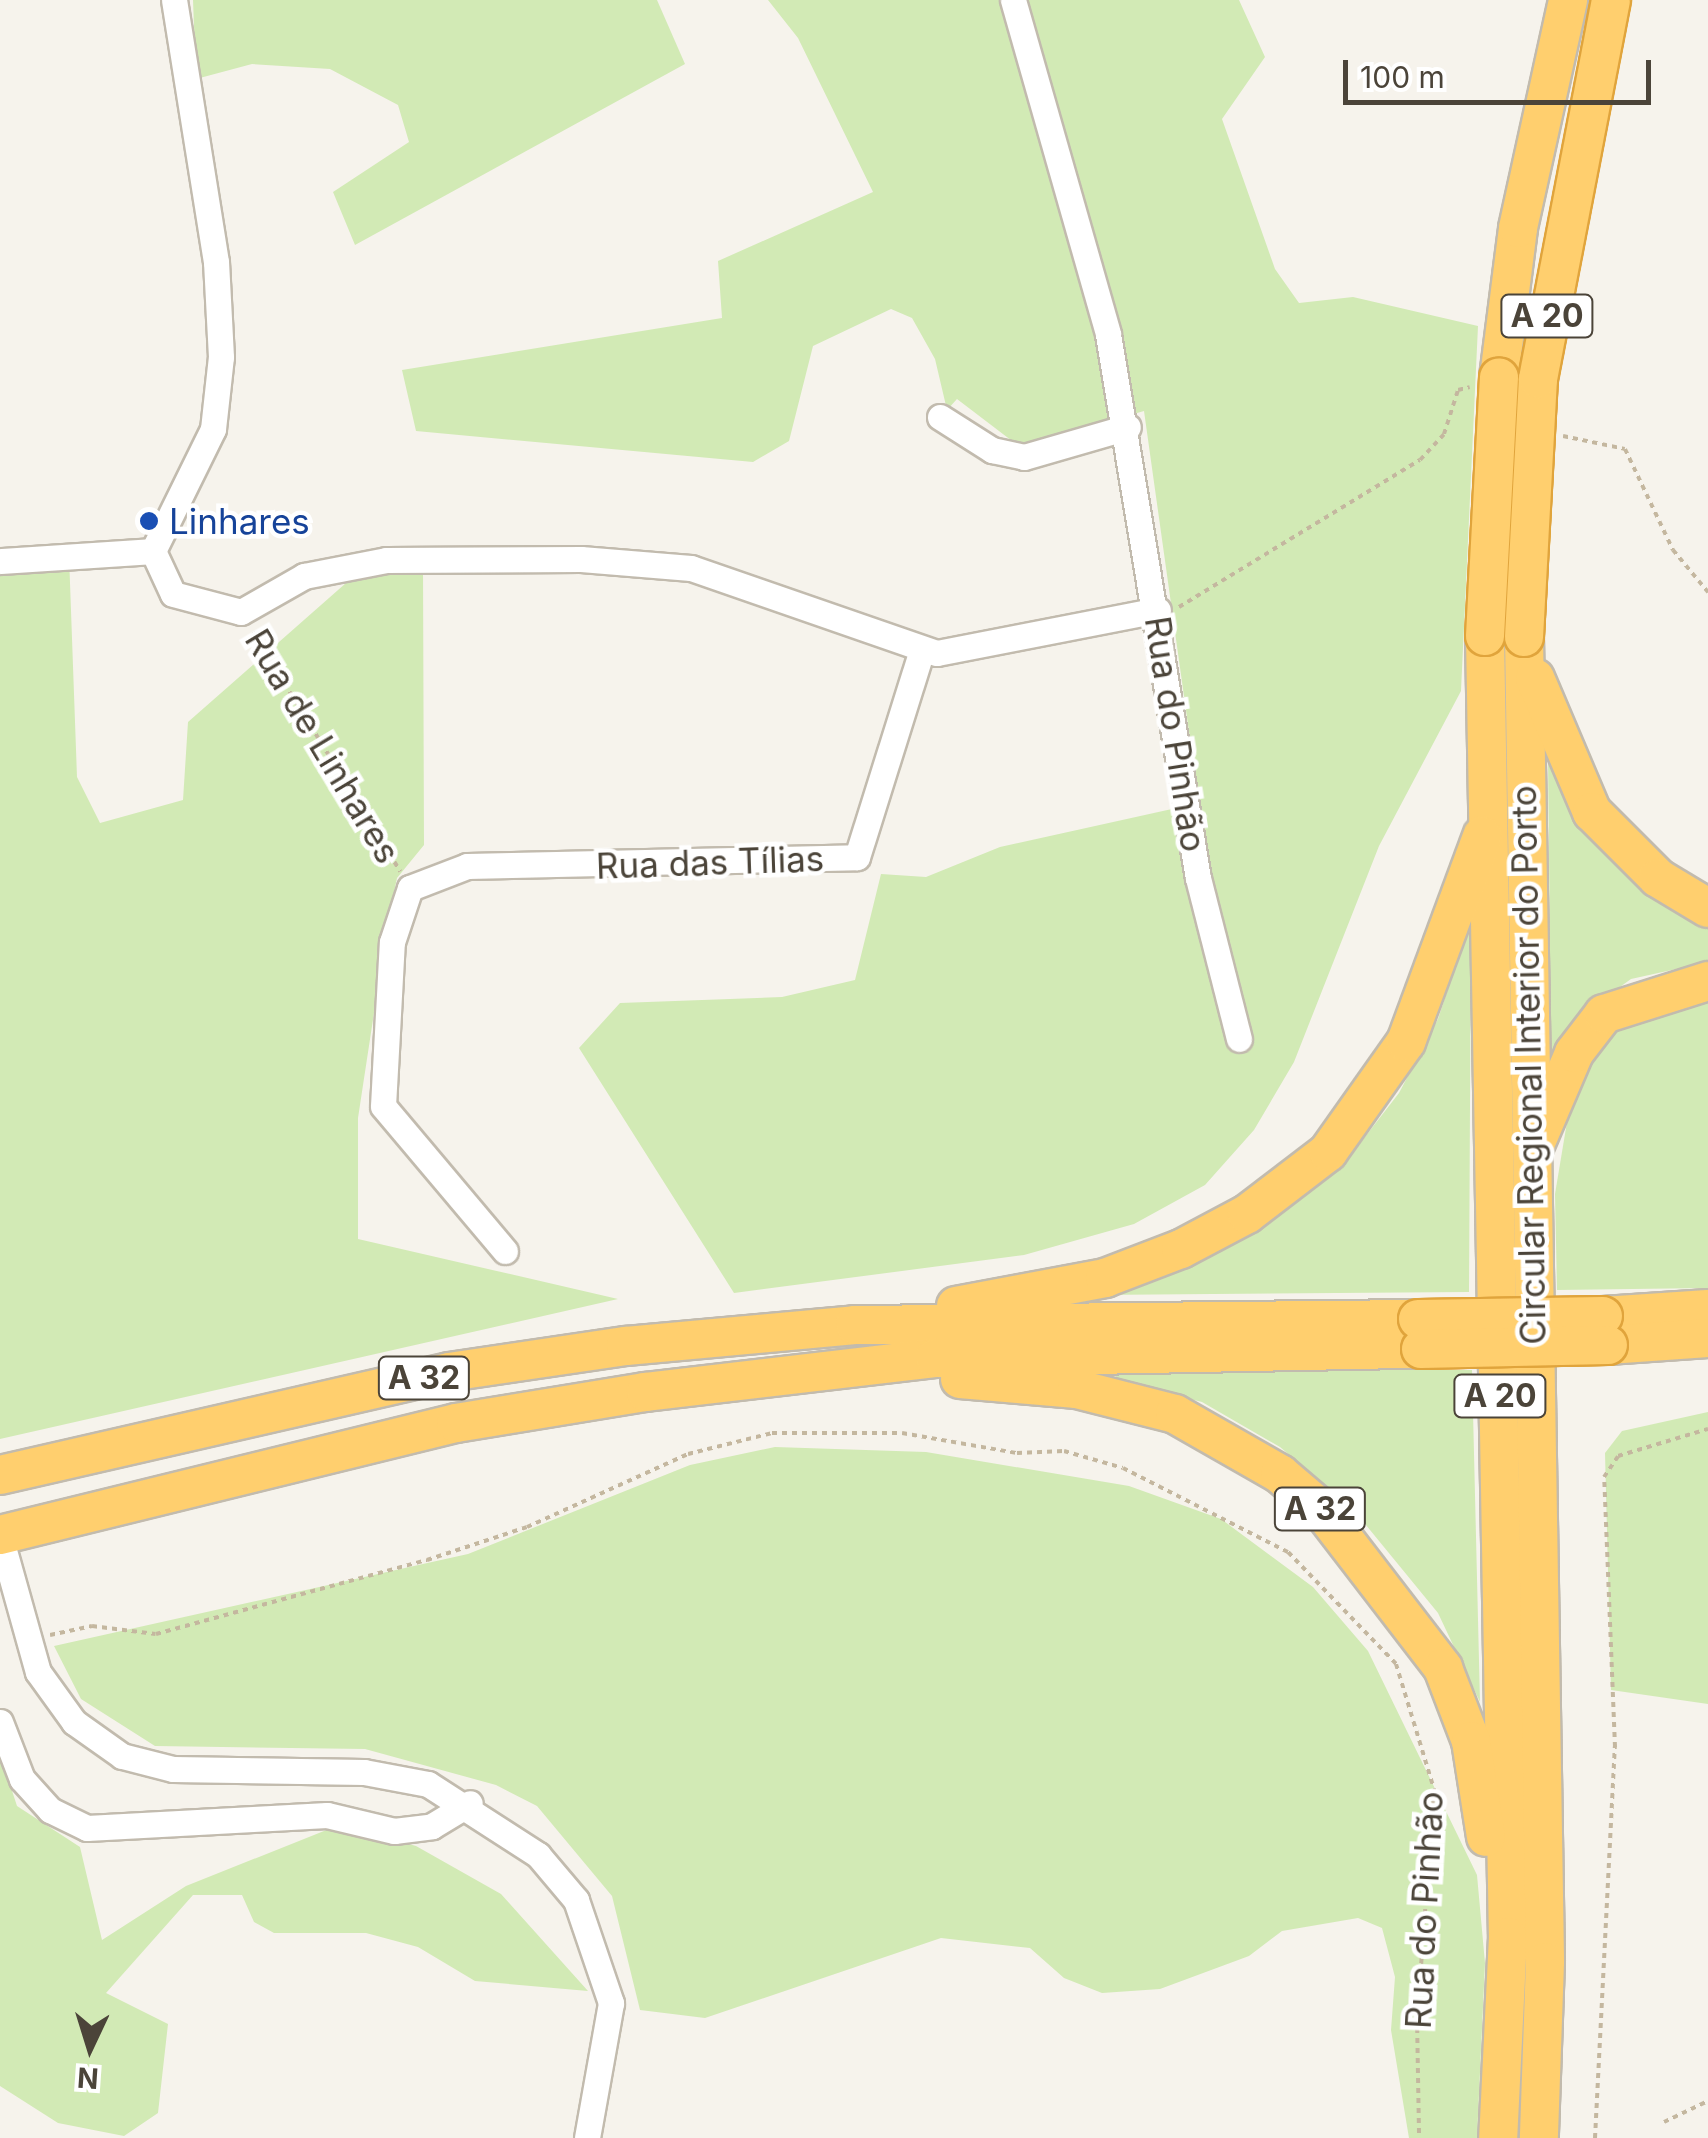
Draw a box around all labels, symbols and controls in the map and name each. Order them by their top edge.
scale bar [1348,40,1656,102]
text: 100 m [1360,59,1445,95]
road number: A 20 [1500,289,1594,343]
place label: Linhares [169,500,310,542]
marker: Linhares [138,510,160,532]
street label: Rua do Pinhão [1137,613,1215,855]
street label: Rua de Linhares [237,622,409,870]
street label: Circular Regional Interior do Porto [1502,785,1554,1345]
street label: Rua das Tílias [595,837,825,887]
road number: A 32 [376,1351,472,1405]
road number: A 20 [1452,1369,1548,1423]
road number: A 32 [1272,1482,1368,1536]
street label: Rua do Pinhão [1397,1790,1451,2030]
north arrow [40,1998,140,2098]
text: N [76,2060,100,2096]

